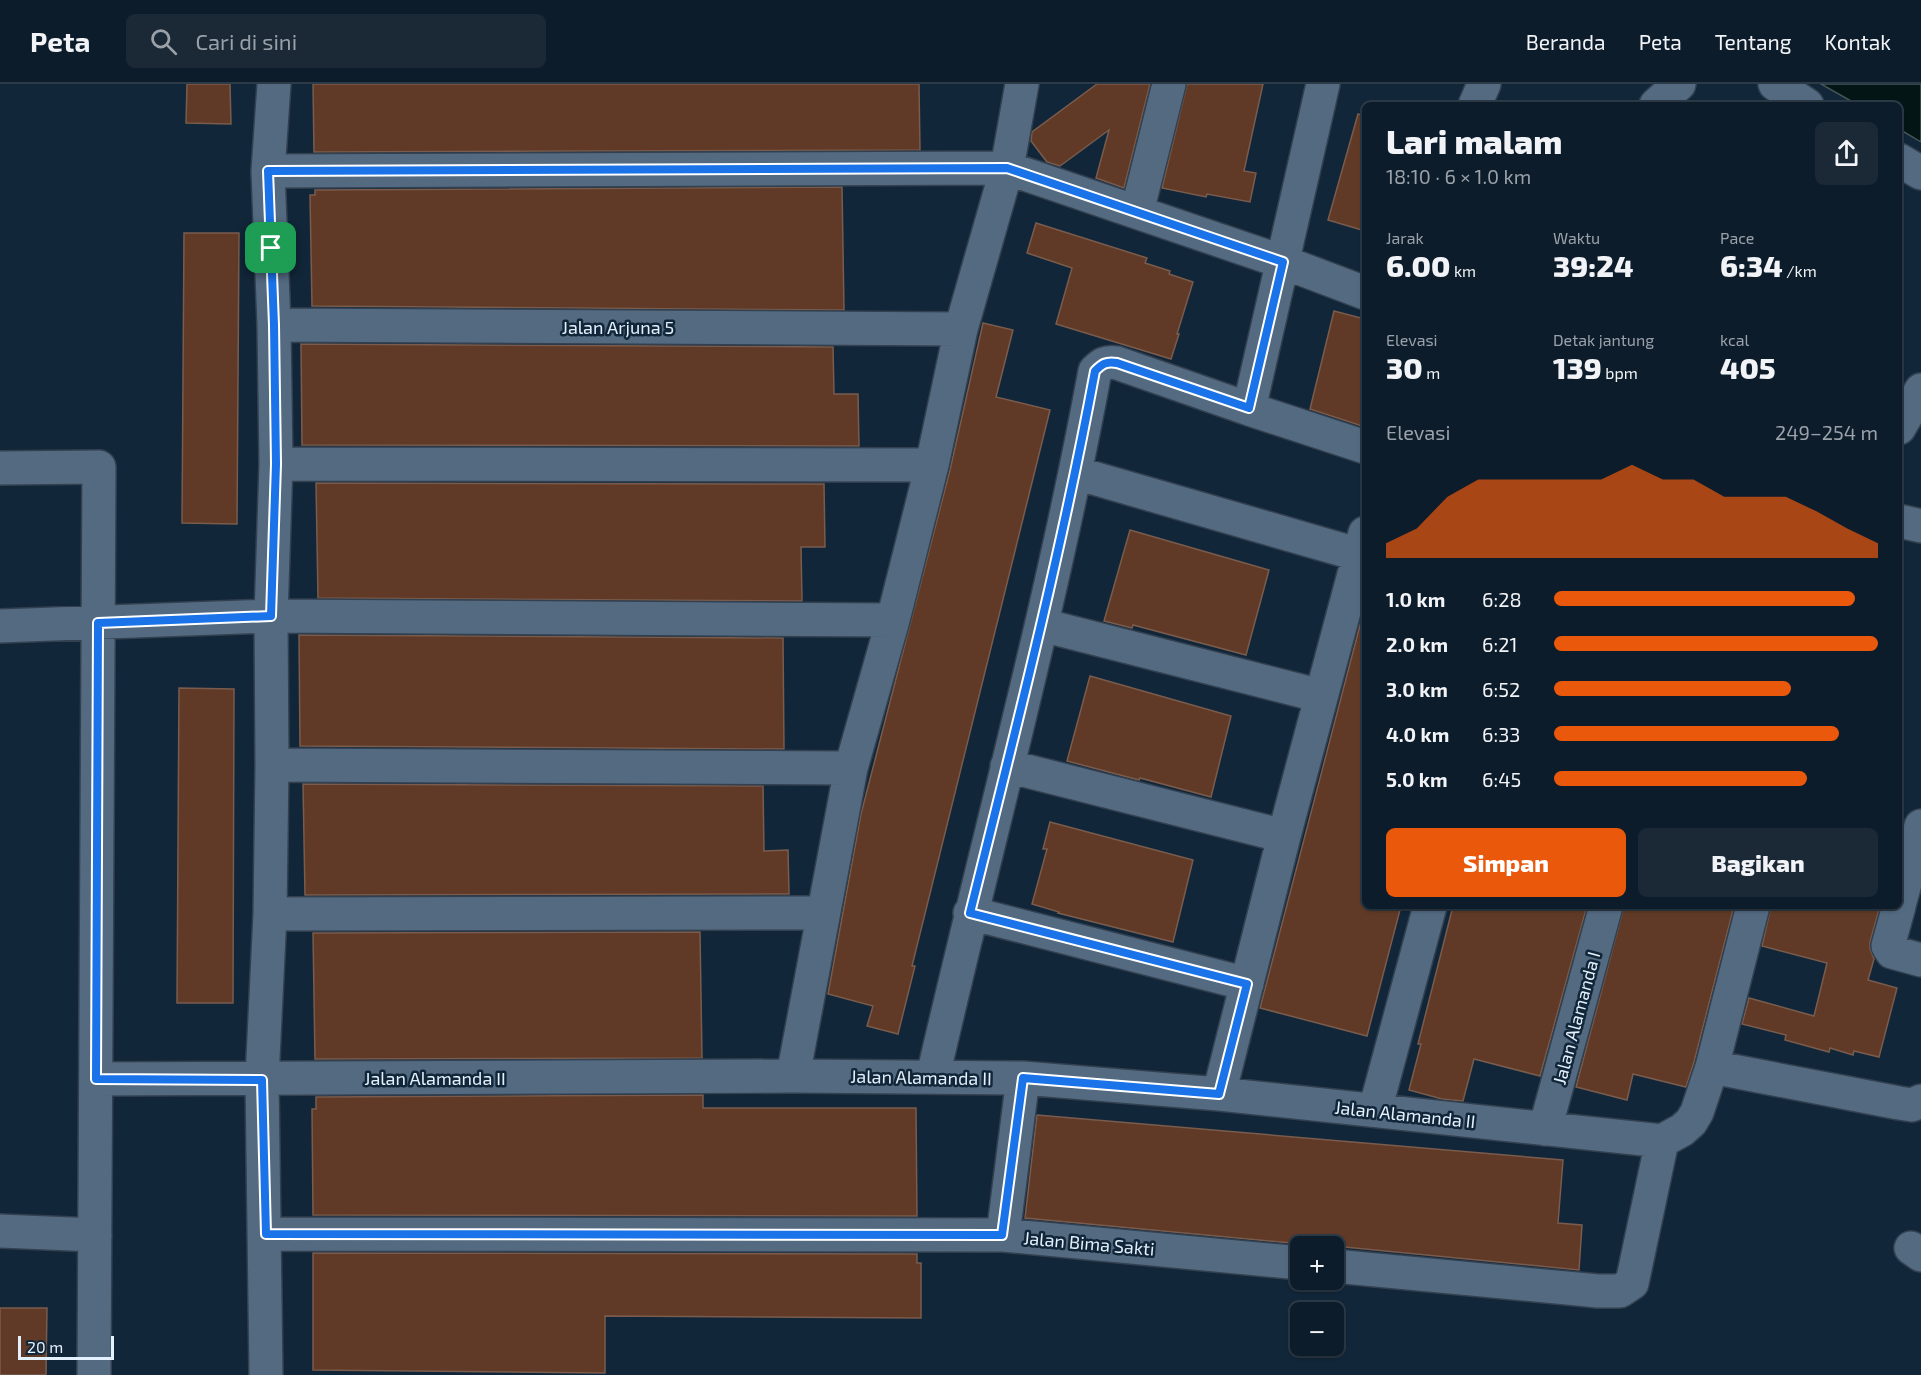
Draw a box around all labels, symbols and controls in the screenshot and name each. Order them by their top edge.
search box [126,14,546,68]
text: Peta [30,24,90,58]
icon: search [147,25,180,58]
text: Cari di sini [195,28,297,54]
text: Beranda [1526,29,1606,54]
text: Peta [1639,29,1682,54]
text: Tentang [1715,29,1792,54]
text: Kontak [1825,29,1891,54]
text: Lari malam [1386,121,1562,161]
button: share [1815,122,1878,185]
text: 18:10 · 6 × 1.0 km [1386,164,1531,188]
pin [245,222,296,273]
text: Jarak [1386,228,1424,247]
text: Waktu [1553,228,1600,247]
text: Pace [1720,228,1754,247]
icon: arrive [254,231,287,264]
text: 6.00 [1386,247,1450,283]
text: 39:24 [1553,247,1633,283]
text: 6:34 [1720,247,1783,283]
text: km [1450,261,1476,280]
text: /km [1783,261,1817,280]
street label: Jalan Arjuna 5 [562,316,674,338]
text: Elevasi [1386,330,1438,349]
text: Detak jantung [1553,330,1654,349]
text: kcal [1720,330,1749,349]
text: 30 [1386,349,1423,385]
text: 139 [1553,349,1602,385]
text: 405 [1720,349,1776,385]
text: m [1423,363,1440,382]
text: bpm [1602,363,1638,382]
text: Elevasi [1386,420,1450,444]
text: 249–254 m [1775,420,1878,444]
text: 1.0 km [1386,587,1445,611]
text: 6:28 [1482,587,1522,611]
text: 2.0 km [1386,632,1448,656]
text: 6:21 [1482,632,1517,656]
text: 3.0 km [1386,677,1448,701]
text: 6:52 [1482,677,1520,701]
text: 4.0 km [1386,722,1449,746]
text: 6:33 [1482,722,1520,746]
text: 5.0 km [1386,767,1448,791]
text: 6:45 [1482,767,1521,791]
button: Simpan [1386,828,1626,897]
button: Bagikan [1638,828,1878,897]
street label: Jalan Alamanda I [1548,949,1604,1087]
street label: Jalan Alamanda II [850,1065,992,1089]
street label: Jalan Alamanda II [364,1067,506,1089]
street label: Jalan Alamanda II [1334,1096,1476,1132]
street label: Jalan Bima Sakti [1023,1226,1155,1260]
map controls [1290,1236,1344,1356]
button: + [1290,1236,1344,1290]
button: − [1290,1302,1344,1356]
scale bar [18,1333,114,1360]
text: 20 m [27,1337,63,1356]

